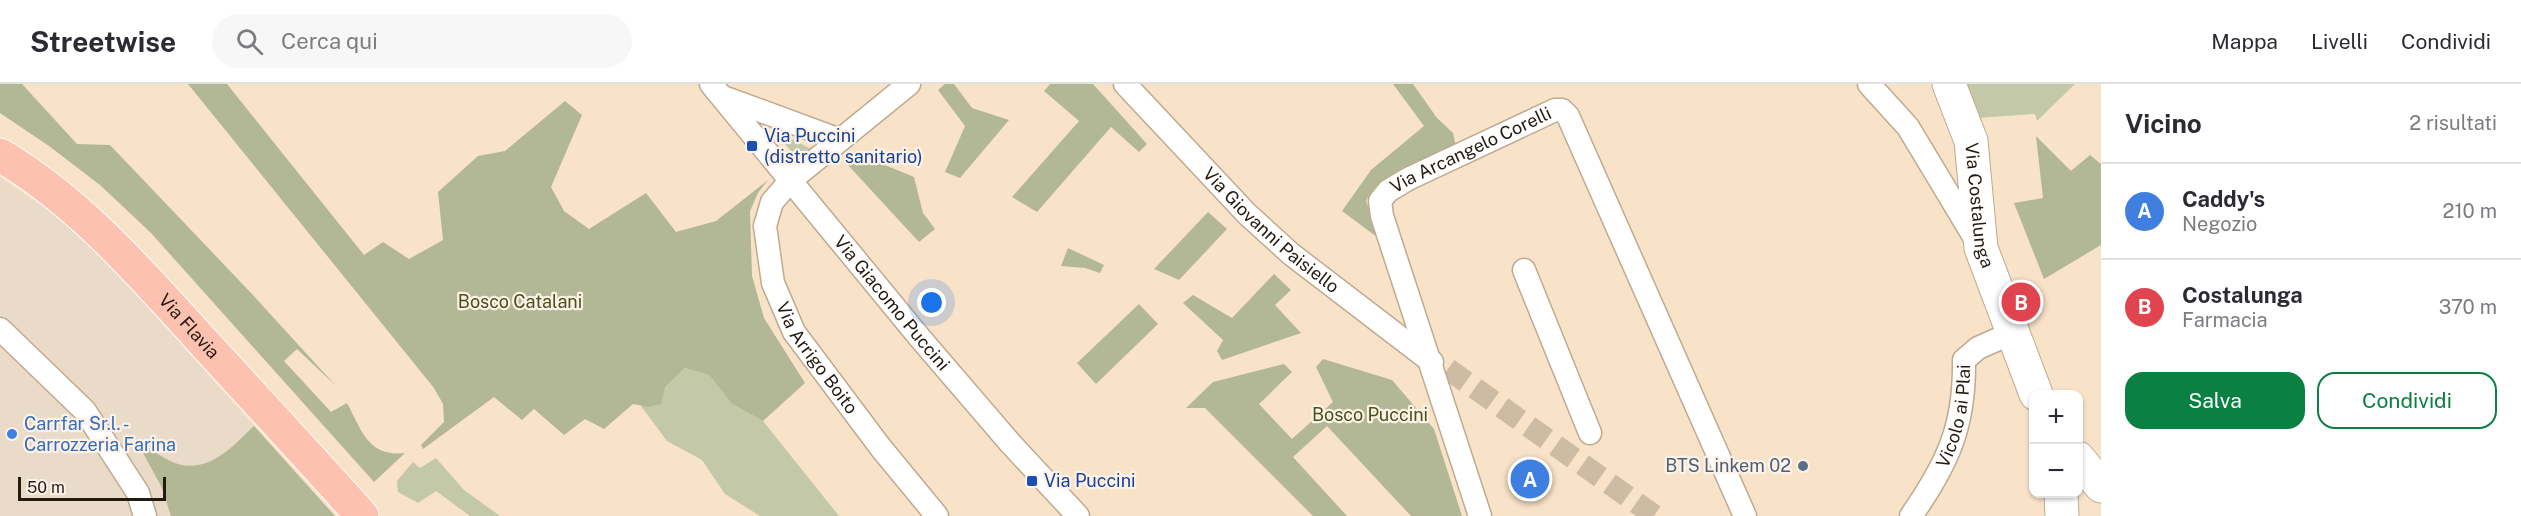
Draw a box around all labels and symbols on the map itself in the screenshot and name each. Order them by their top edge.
street label: Via Arcangelo Corelli [1386,102,1554,197]
place label: Via Puccini (distretto sanitario) [764,125,923,167]
marker: Via Puccini (distretto sanitario) [745,139,759,153]
street label: Via Costalunga [1961,142,1999,271]
street label: Via Giovanni Paisiello [1199,163,1344,297]
street label: Via Giacomo Puccini [830,231,954,375]
pin: B [2002,280,2040,324]
your location [917,288,946,317]
street label: Via Flavia [155,289,224,363]
park label: Bosco Catalani [458,291,582,312]
street label: Via Arrigo Boito [772,299,863,418]
street label: Vicolo ai Plai [1932,364,1974,471]
park label: Bosco Puccini [1312,404,1428,425]
place label: Carrfar Sr.l. - Carrozzeria Farina [24,413,176,455]
marker: Carrfar Sr.l. - Carrozzeria Farina [5,427,19,441]
place label: BTS Linkem 02 [1665,455,1791,476]
pin: A [1510,456,1550,502]
marker: BTS Linkem 02 [1796,459,1810,473]
place label: Via Puccini [1044,470,1136,491]
scale bar [18,474,166,502]
marker: Via Puccini [1025,474,1039,488]

